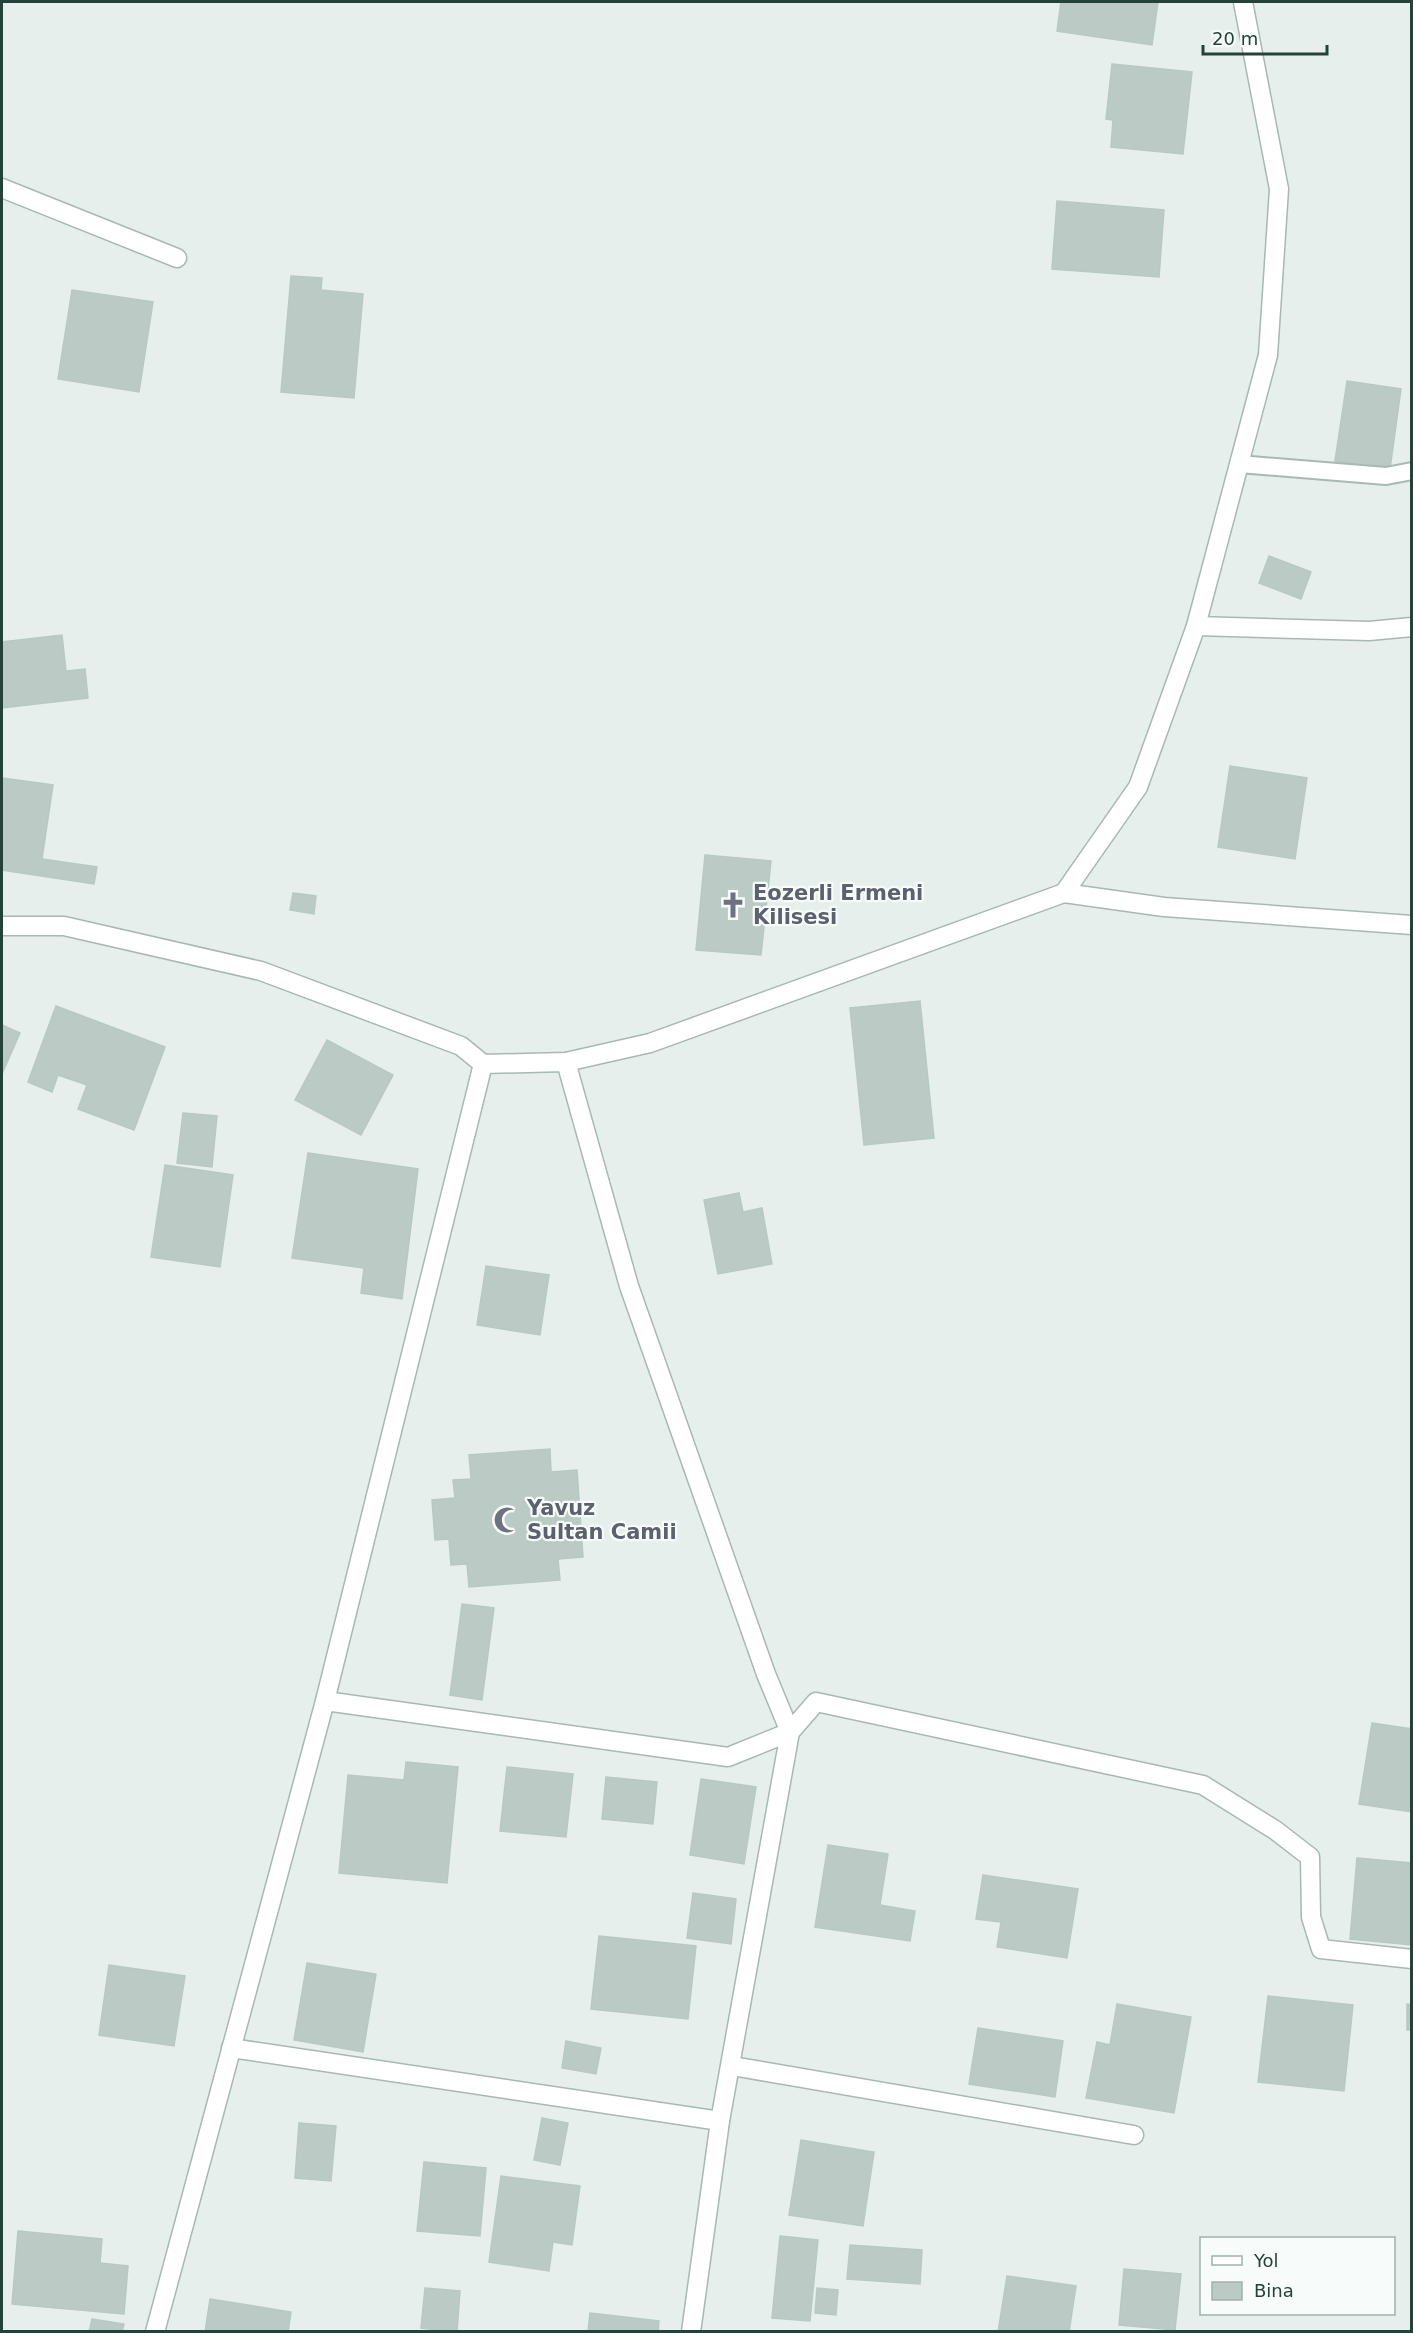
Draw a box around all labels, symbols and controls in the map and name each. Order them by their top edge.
scale bar [1203,18,1328,56]
text: 20 m [1212,28,1258,49]
place label: Eozerli Ermeni Kilisesi [753,881,923,929]
church icon: Eozerli Ermeni Kilisesi [718,890,748,920]
place label: Yavuz Sultan Camii [526,1496,677,1544]
mosque icon: Yavuz Sultan Camii [492,1505,522,1535]
legend [1200,2237,1395,2315]
text: Yol [1253,2250,1279,2271]
text: Bina [1254,2280,1294,2301]

